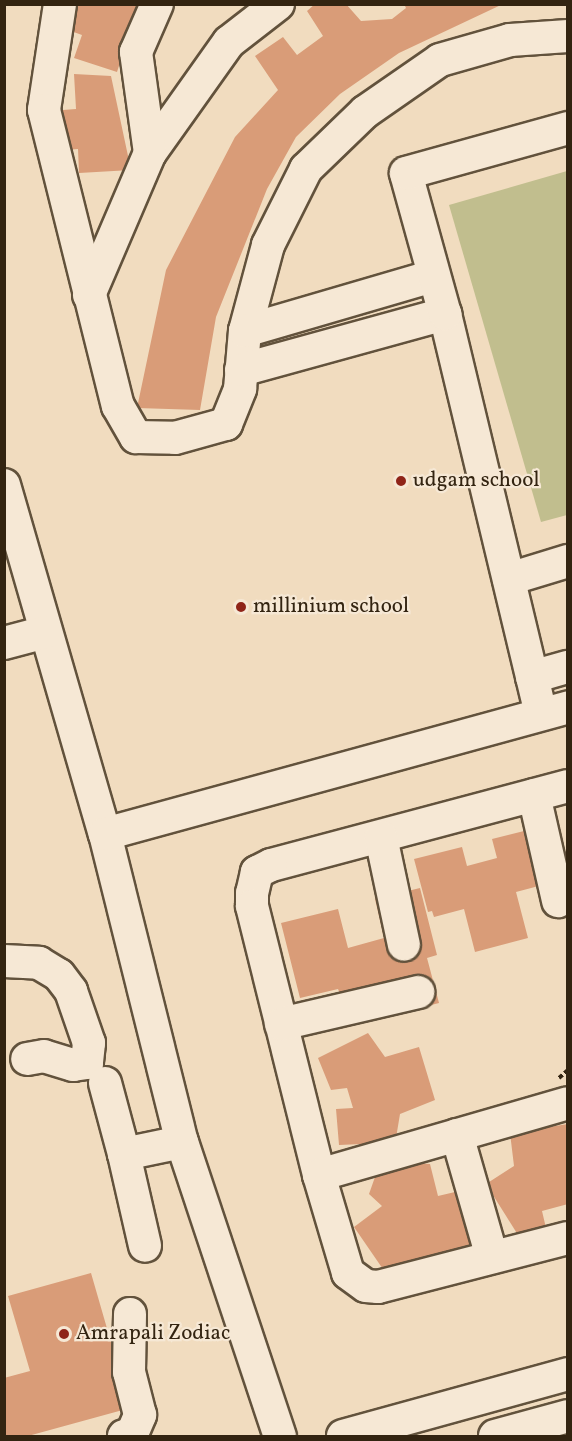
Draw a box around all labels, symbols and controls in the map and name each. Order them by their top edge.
place label: udgam school [413,468,539,494]
marker: udgam school [394,474,408,488]
place label: millinium school [253,594,409,620]
marker: millinium school [234,600,248,614]
place label: Amrapali Zodiac [76,1321,230,1347]
marker: Amrapali Zodiac [57,1327,71,1341]

